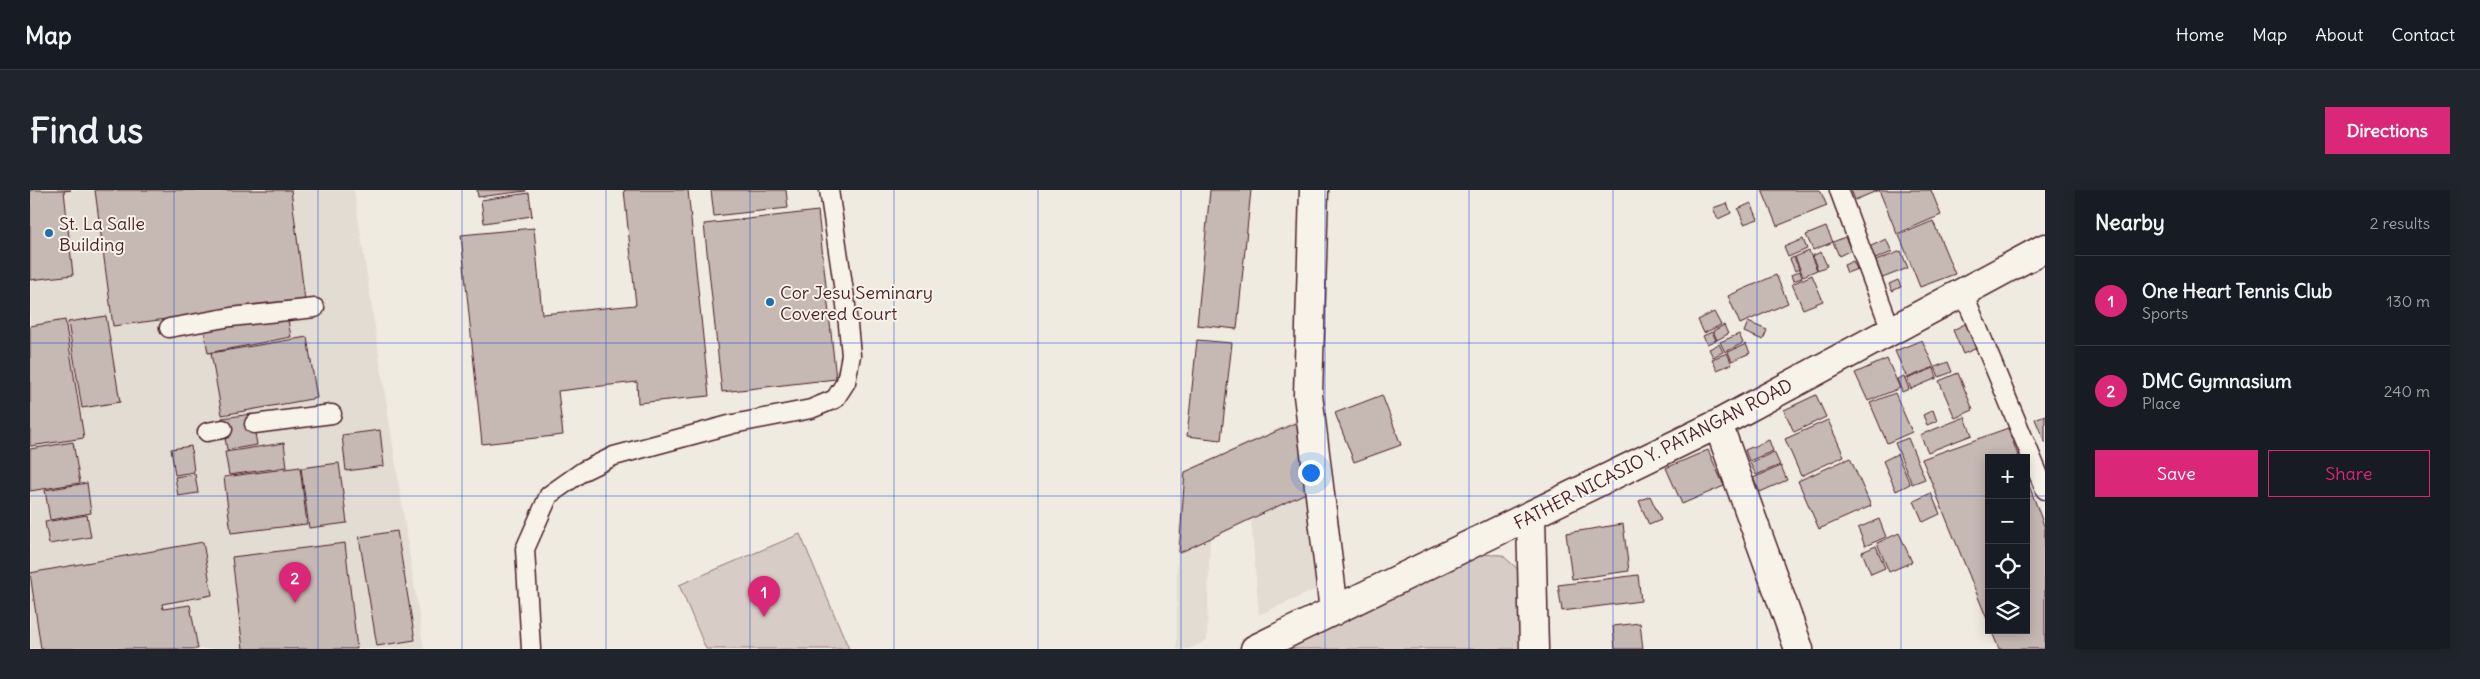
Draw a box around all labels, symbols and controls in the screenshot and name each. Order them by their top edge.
text: Map [25,20,72,50]
text: Home [2176,23,2224,46]
text: Map [2252,23,2287,46]
text: About [2315,23,2363,46]
text: Contact [2391,23,2455,46]
button: Directions [2325,107,2450,154]
text: Find us [30,108,143,152]
text: Nearby [2095,209,2165,236]
place label: St. La Salle Building [59,212,145,256]
text: 2 results [2370,213,2430,233]
marker: St. La Salle Building [43,227,55,239]
text: One Heart Tennis Club [2142,279,2332,303]
place label: Cor Jesu Seminary Covered Court [780,281,933,325]
text: 1 [2108,291,2114,311]
text: 130 m [2386,291,2430,311]
marker: Cor Jesu Seminary Covered Court [764,296,776,308]
text: Sports [2142,303,2188,323]
text: DMC Gymnasium [2142,369,2292,393]
street label: FATHER NICASIO Y. PATANGAN ROAD [1510,373,1796,535]
text: 2 [2107,381,2115,401]
text: 240 m [2384,381,2430,401]
text: Place [2142,393,2181,413]
button: Save [2095,450,2258,497]
button: Share [2268,450,2430,497]
map controls [1985,454,2030,634]
button: + [1985,454,2030,499]
your location [1298,460,1324,486]
button: − [1985,499,2030,544]
button: locate [1985,544,2030,589]
pin: 2 [279,562,311,603]
pin: 1 [748,576,780,617]
button: layers [1985,589,2030,634]

